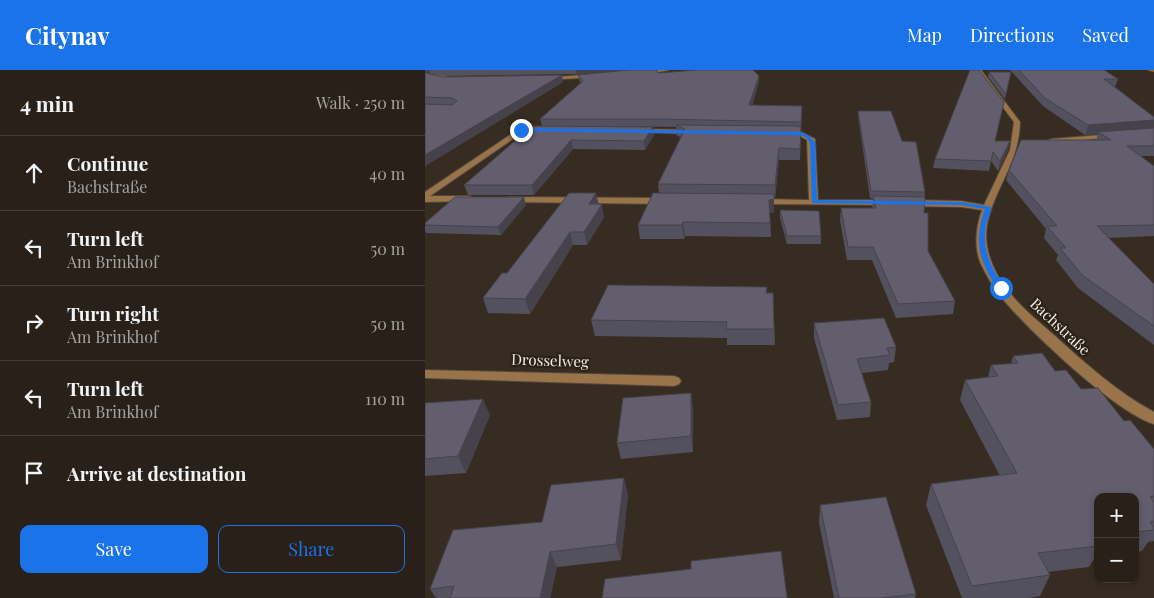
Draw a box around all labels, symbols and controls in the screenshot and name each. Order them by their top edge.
text: Citynav [25,19,110,51]
text: Map [907,23,942,47]
text: Directions [970,23,1054,47]
text: Saved [1082,23,1129,47]
text: 4 min [20,89,74,117]
text: Walk · 250 m [316,92,405,113]
route end [510,119,533,142]
text: Continue [67,150,148,176]
icon: ahead [20,159,48,187]
text: 40 m [369,163,405,184]
text: Bachstraße [67,176,147,197]
text: Turn left [67,225,144,251]
icon: left [20,234,48,262]
text: 50 m [371,238,405,259]
text: Am Brinkhof [67,251,158,272]
route start [990,277,1013,300]
street label: Bachstraße [1026,293,1095,359]
text: Turn right [67,300,159,326]
icon: right [20,309,48,337]
text: 50 m [371,313,405,334]
text: Am Brinkhof [67,326,158,347]
street label: Drosselweg [511,349,589,371]
text: Turn left [67,375,144,401]
icon: left [20,384,48,412]
text: 110 m [365,388,405,409]
text: Am Brinkhof [67,401,158,422]
icon: arrive [20,459,48,487]
text: Arrive at destination [67,460,247,486]
map controls [1094,493,1139,583]
button: + [1094,493,1139,538]
button: Save [20,525,208,573]
button: Share [218,525,405,573]
button: − [1094,538,1139,583]

